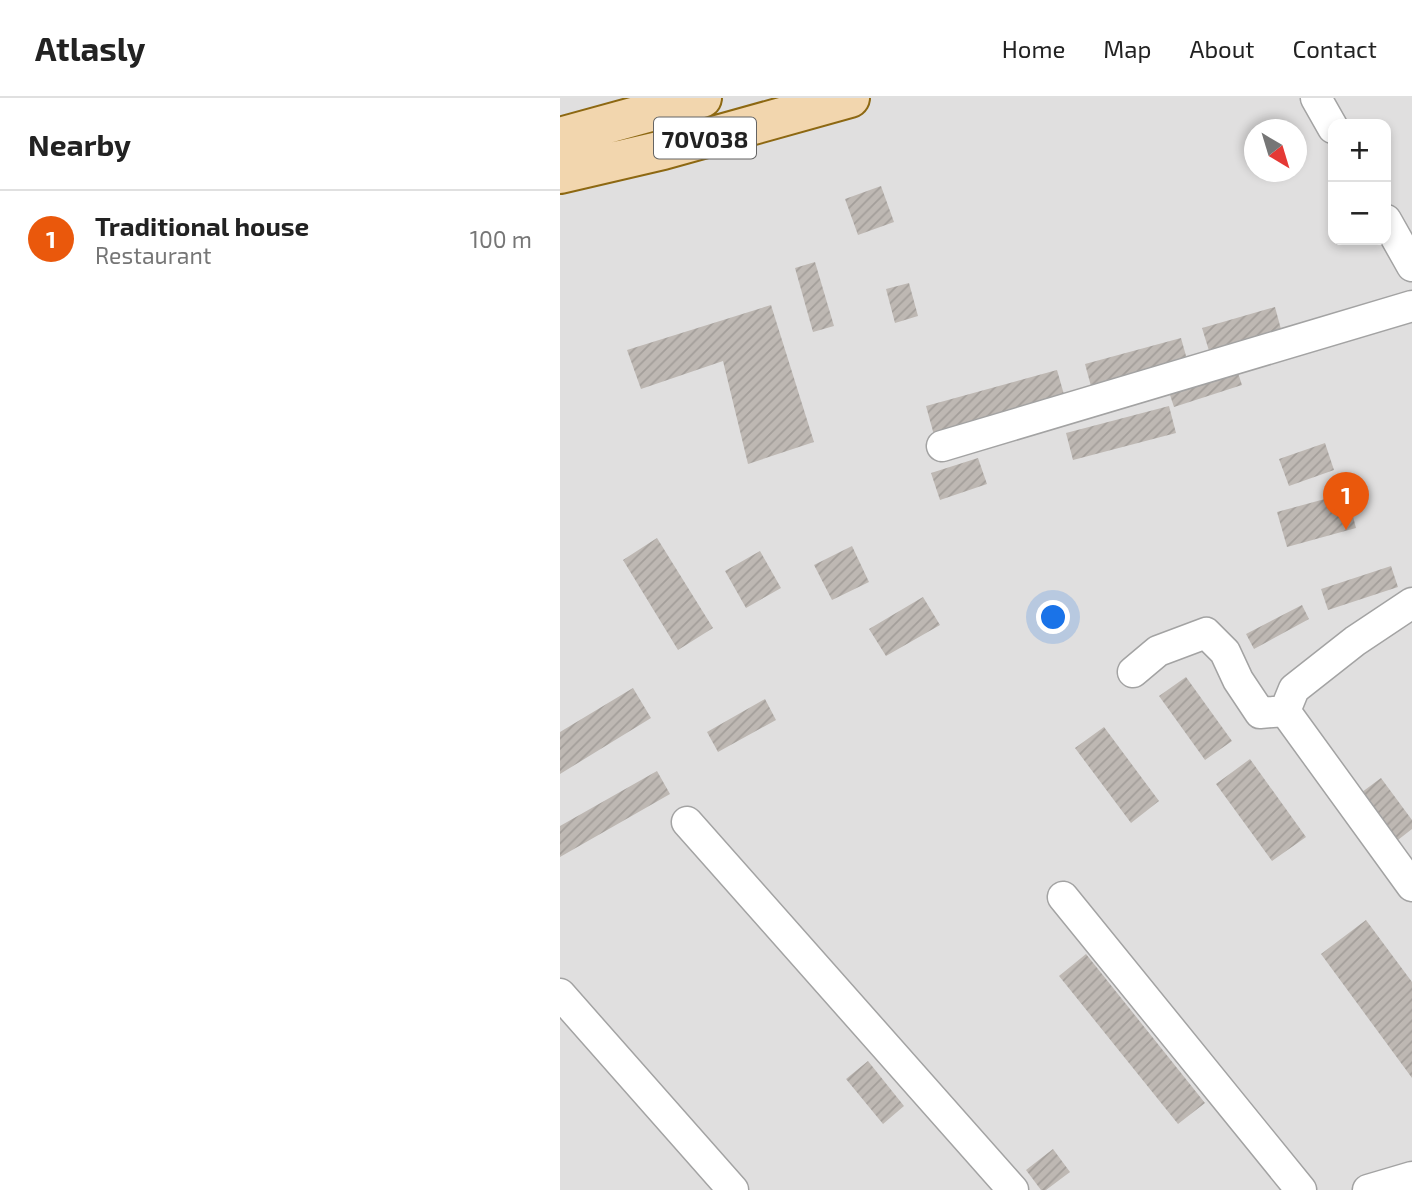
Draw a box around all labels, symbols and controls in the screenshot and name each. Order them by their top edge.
text: Atlasly [35,28,145,68]
text: Home [1002,34,1065,63]
text: Map [1103,34,1151,63]
text: About [1189,34,1255,63]
text: Contact [1293,34,1377,63]
road number: 70V038 [654,118,756,158]
north arrow [1244,119,1307,182]
map controls [1328,119,1391,245]
button: + [1328,119,1391,182]
text: Nearby [28,126,131,162]
button: − [1328,182,1391,245]
text: Traditional house [95,210,309,241]
text: 1 [46,225,56,253]
text: 100 m [470,225,532,253]
text: Restaurant [95,241,212,269]
pin: 1 [1323,472,1369,530]
your location [1036,600,1070,634]

